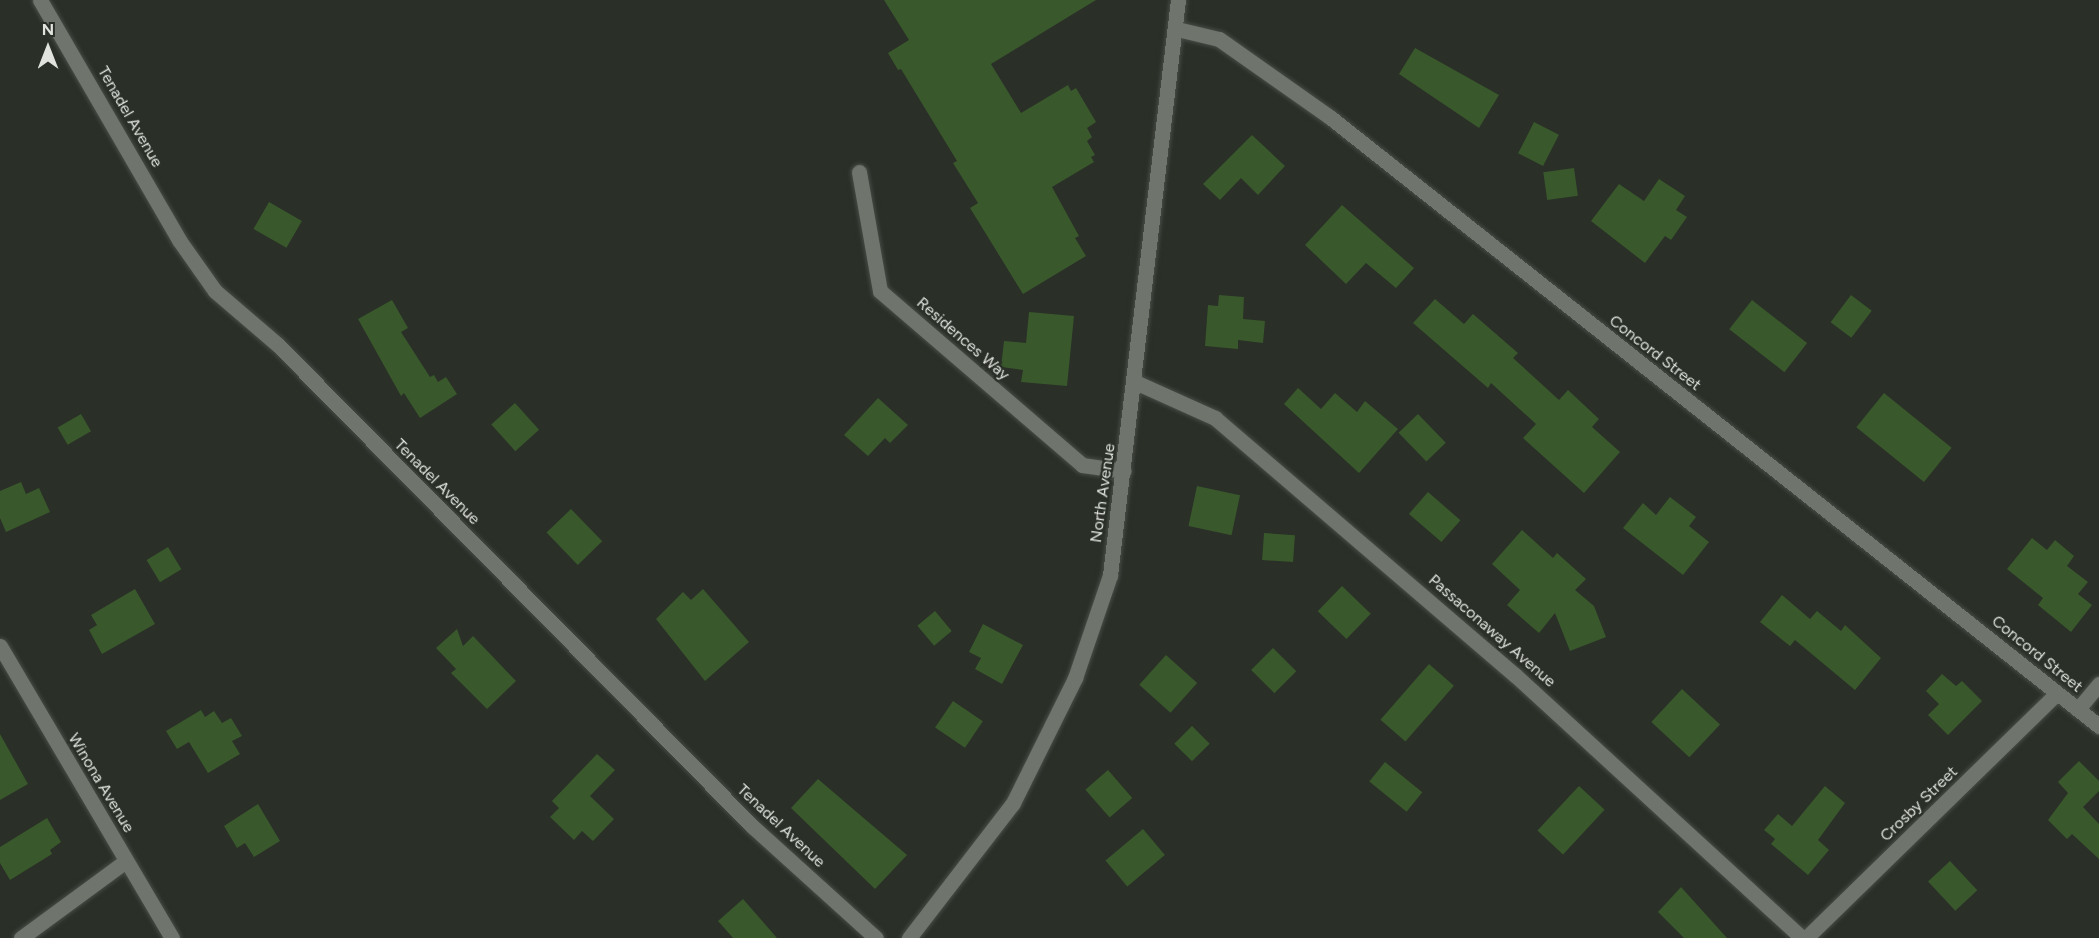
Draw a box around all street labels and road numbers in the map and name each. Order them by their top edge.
street label: Tenadel Avenue [93,63,167,171]
street label: Residences Way [913,293,1013,385]
street label: Concord Street [1605,311,1705,395]
street label: Tenadel Avenue [390,435,484,529]
street label: North Avenue [1087,442,1119,544]
street label: Passaconaway Avenue [1425,571,1559,691]
street label: Concord Street [1988,612,2086,696]
street label: Winona Avenue [64,730,138,836]
street label: Crosby Street [1876,762,1962,846]
street label: Tenadel Avenue [733,780,829,872]

